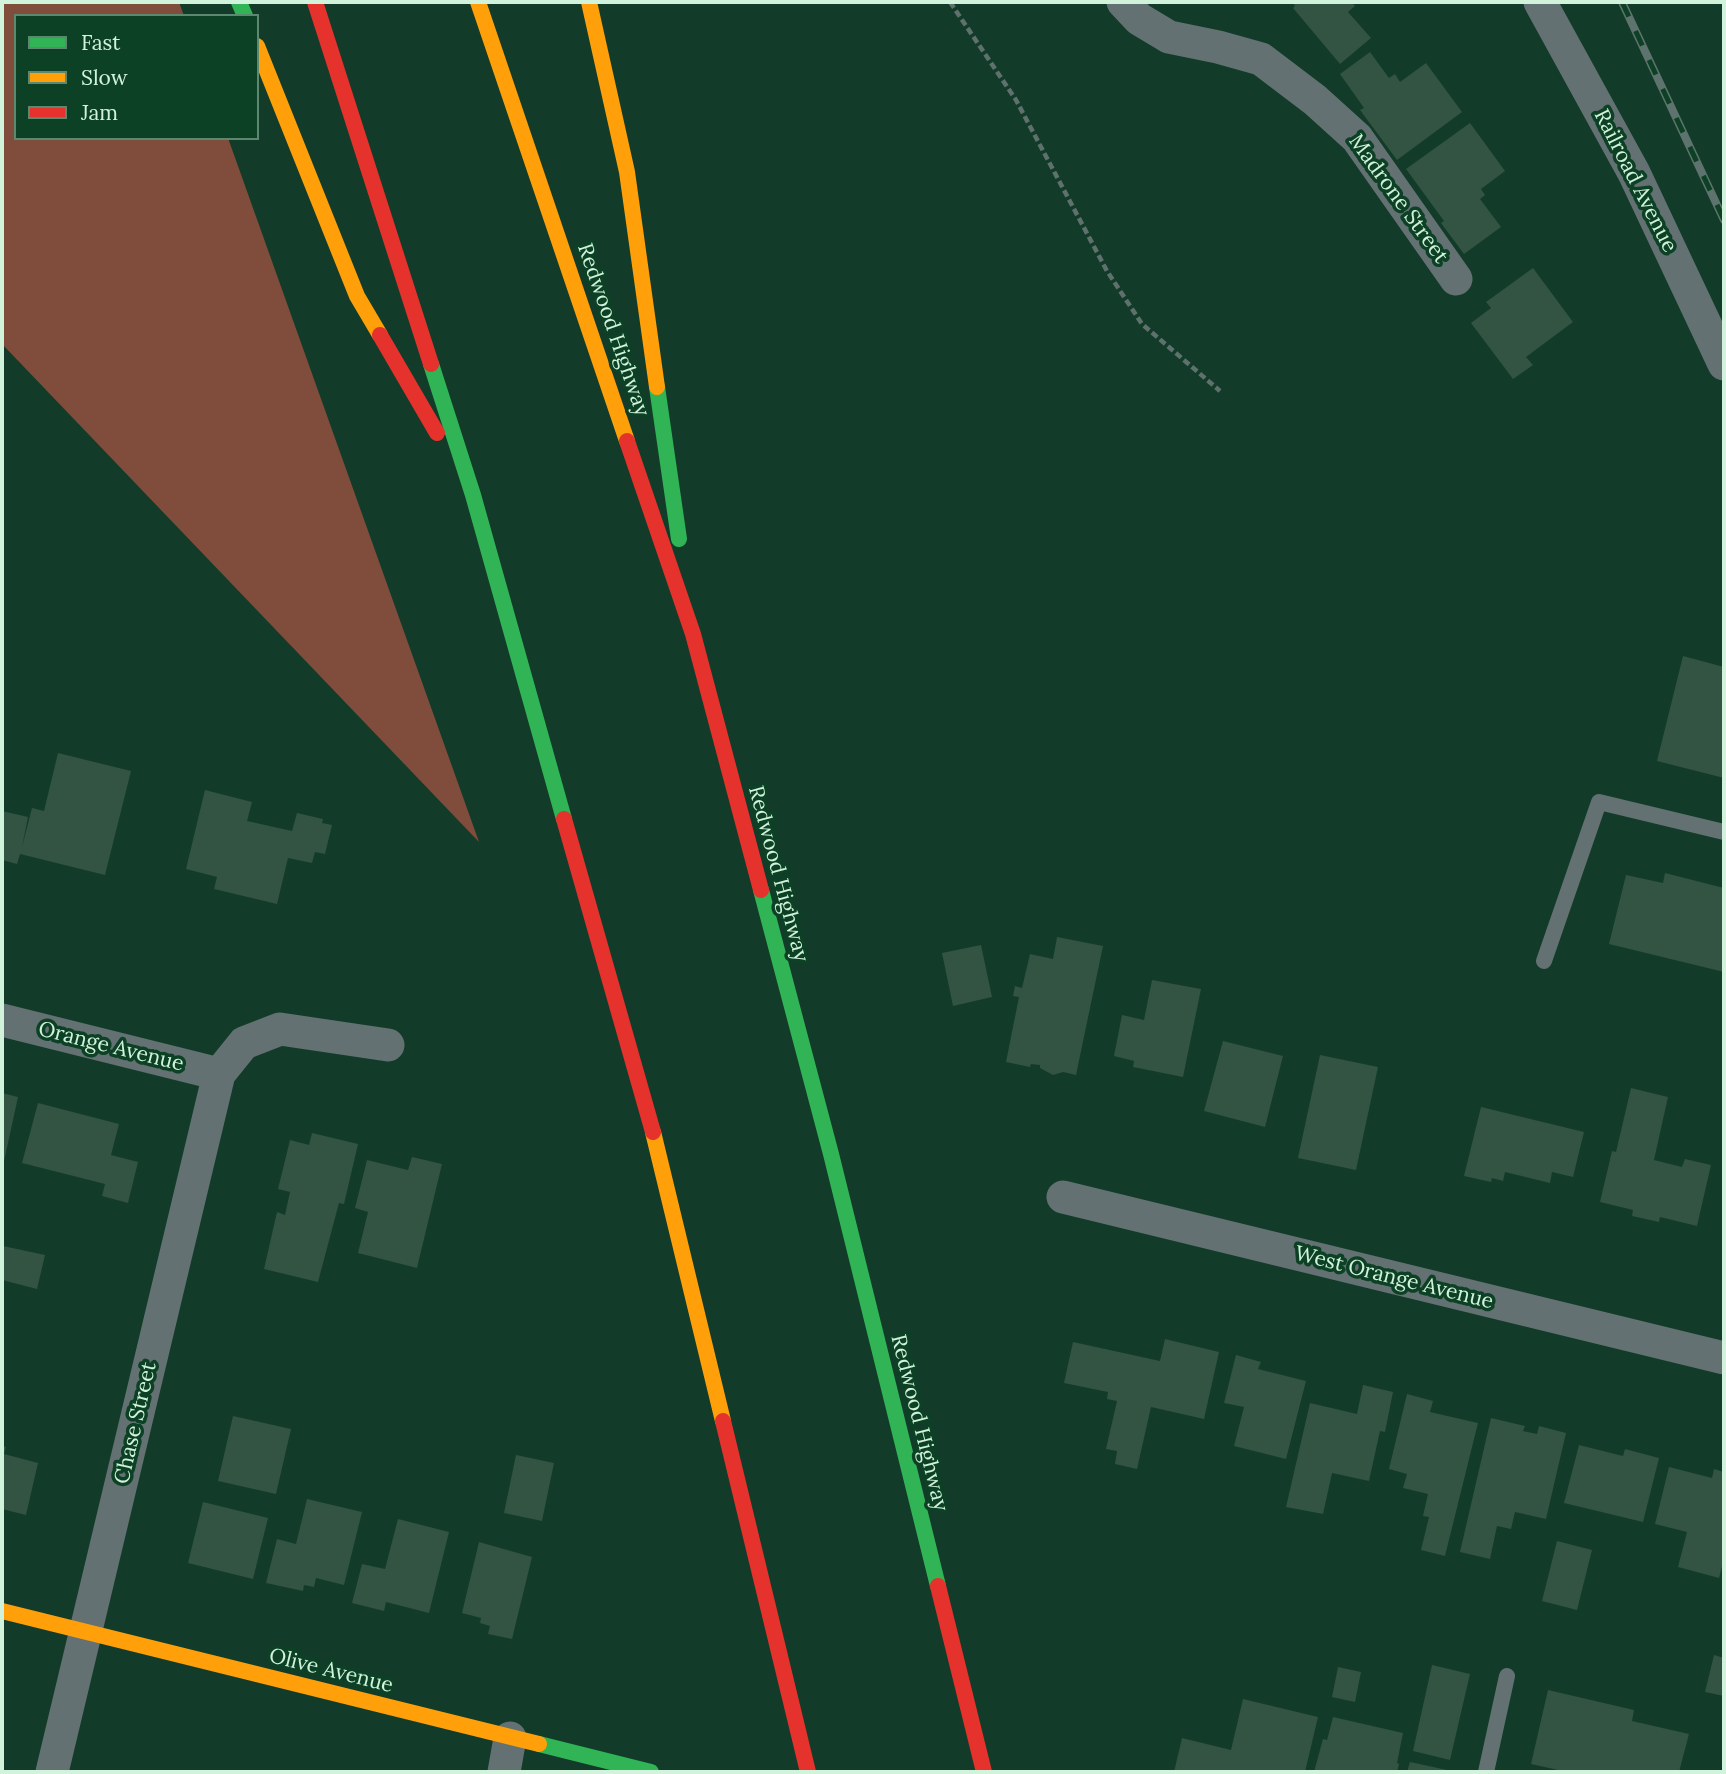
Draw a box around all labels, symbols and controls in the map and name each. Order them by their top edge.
legend [14,14,259,140]
text: Fast [81,29,120,56]
text: Slow [81,64,128,91]
text: Jam [81,99,118,126]
street label: Railroad Avenue [1588,105,1682,257]
street label: Madrone Street [1343,130,1453,268]
street label: Redwood Highway [572,240,654,420]
street label: Redwood Highway [742,783,814,965]
street label: Orange Avenue [36,1017,186,1077]
street label: West Orange Avenue [1292,1241,1496,1315]
street label: Redwood Highway [885,1332,953,1514]
street label: Chase Street [110,1360,162,1486]
street label: Olive Avenue [266,1643,396,1699]

